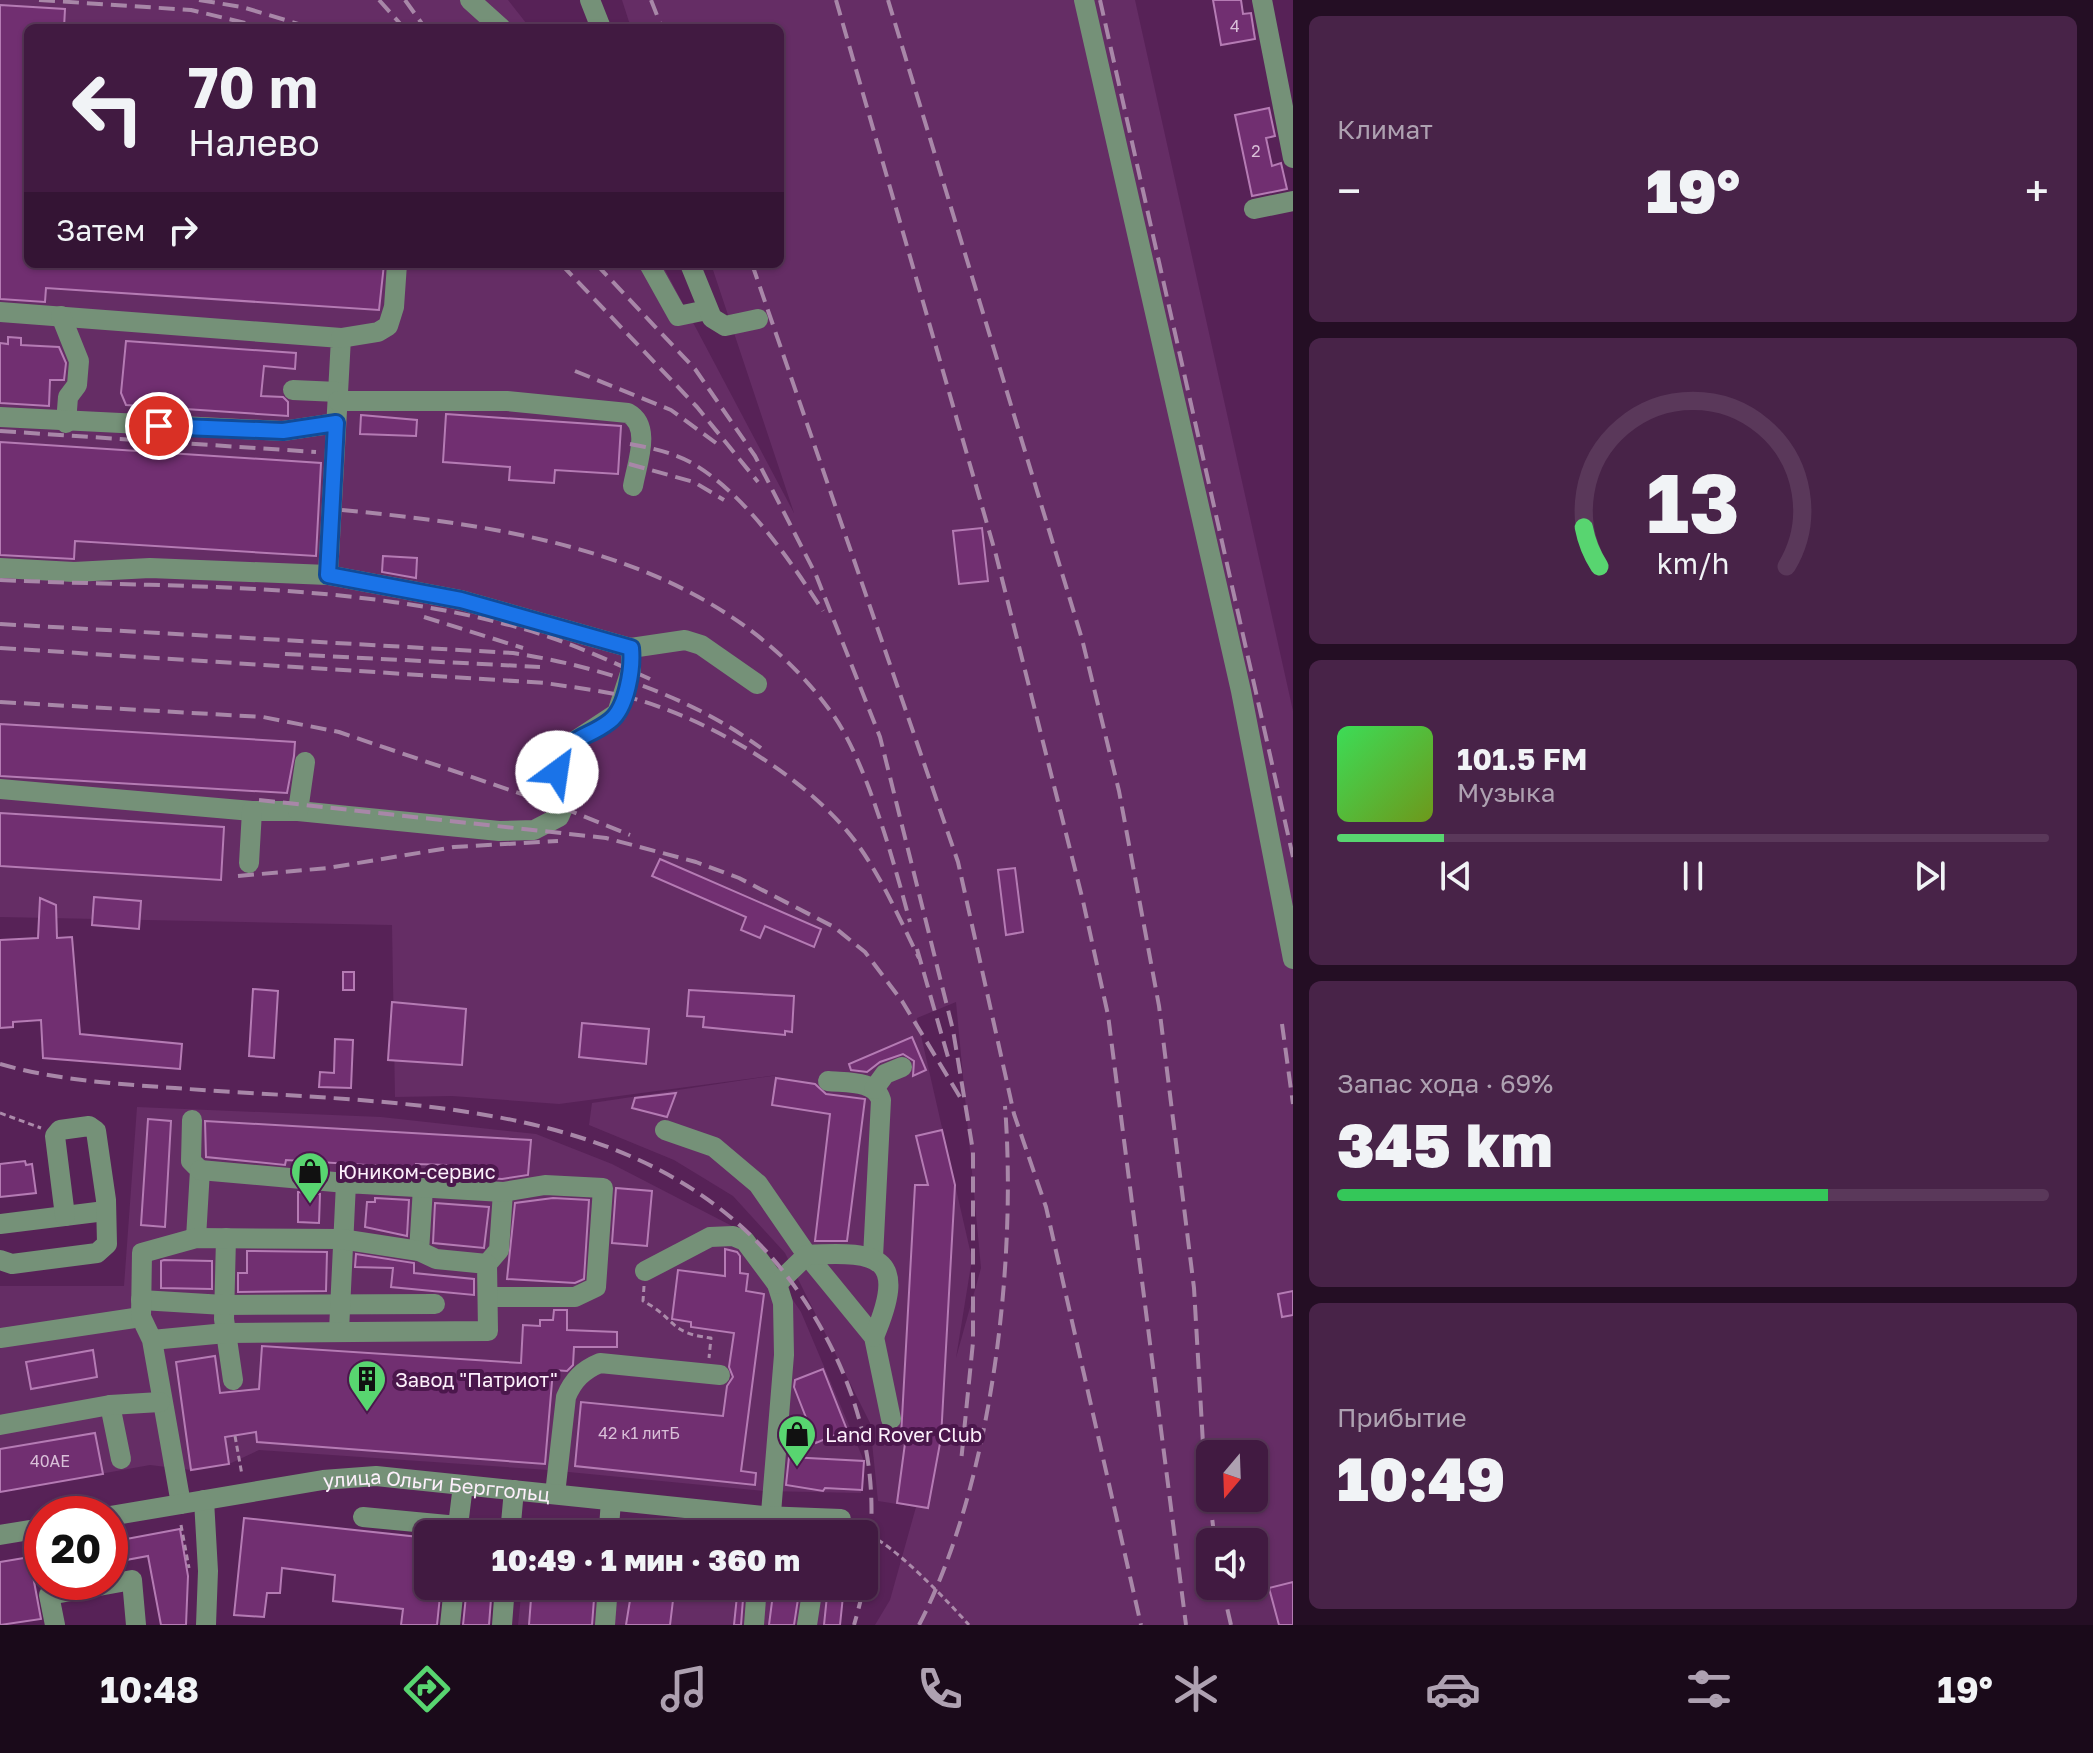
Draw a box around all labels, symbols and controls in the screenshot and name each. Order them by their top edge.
house number: 4 [1230,16,1240,36]
text: 70 m [188,53,318,120]
icon: left [56,56,160,160]
text: Климат [1337,114,1433,145]
text: Налево [188,121,320,164]
house number: 2 [1251,141,1261,161]
text: 19° [1646,154,1740,226]
text: − [1337,164,1361,217]
text: + [2025,164,2049,217]
icon: right [161,208,205,252]
text: Затем [56,212,145,248]
pin [125,392,193,460]
icon: arrive [137,404,181,448]
text: 13 [1646,450,1740,550]
text: km/h [1657,546,1729,580]
position arrow [515,730,599,814]
text: 101.5 FM [1457,741,1587,777]
text: Музыка [1457,777,1555,808]
icon: previous [1434,854,1478,898]
icon: pause [1671,854,1715,898]
icon: next [1908,854,1952,898]
text: Запас хода · 69% [1337,1068,1553,1099]
text: 345 km [1337,1108,1553,1180]
shop icon: Юником-сервис [289,1150,331,1205]
place label: Юником-сервис [338,1159,496,1183]
building icon: Завод "Патриот" [346,1358,388,1413]
place label: Завод "Патриот" [395,1367,558,1391]
text: Прибытие [1337,1402,1466,1433]
shop icon: Land Rover Club [776,1413,818,1468]
place label: Land Rover Club [825,1422,982,1446]
house number: 42 к1 литБ [598,1423,680,1443]
north arrow [1196,1440,1268,1512]
map controls [1196,1440,1268,1600]
text: 10:49 [1337,1442,1505,1514]
house number: 40АЕ [30,1451,70,1471]
street label: улица Ольги Берггольц [322,1464,551,1506]
speed limit sign: 20 [24,1496,128,1600]
button: sound [1196,1528,1268,1600]
text: 10:49 · 1 мин · 360 m [492,1542,800,1578]
icon: directions [399,1661,455,1717]
icon: music [656,1661,712,1717]
icon: phone [912,1661,968,1717]
icon: climate [1168,1661,1224,1717]
icon: car [1425,1661,1481,1717]
icon: filters [1681,1661,1737,1717]
text: 10:48 [100,1668,199,1711]
text: 19° [1937,1668,1993,1711]

